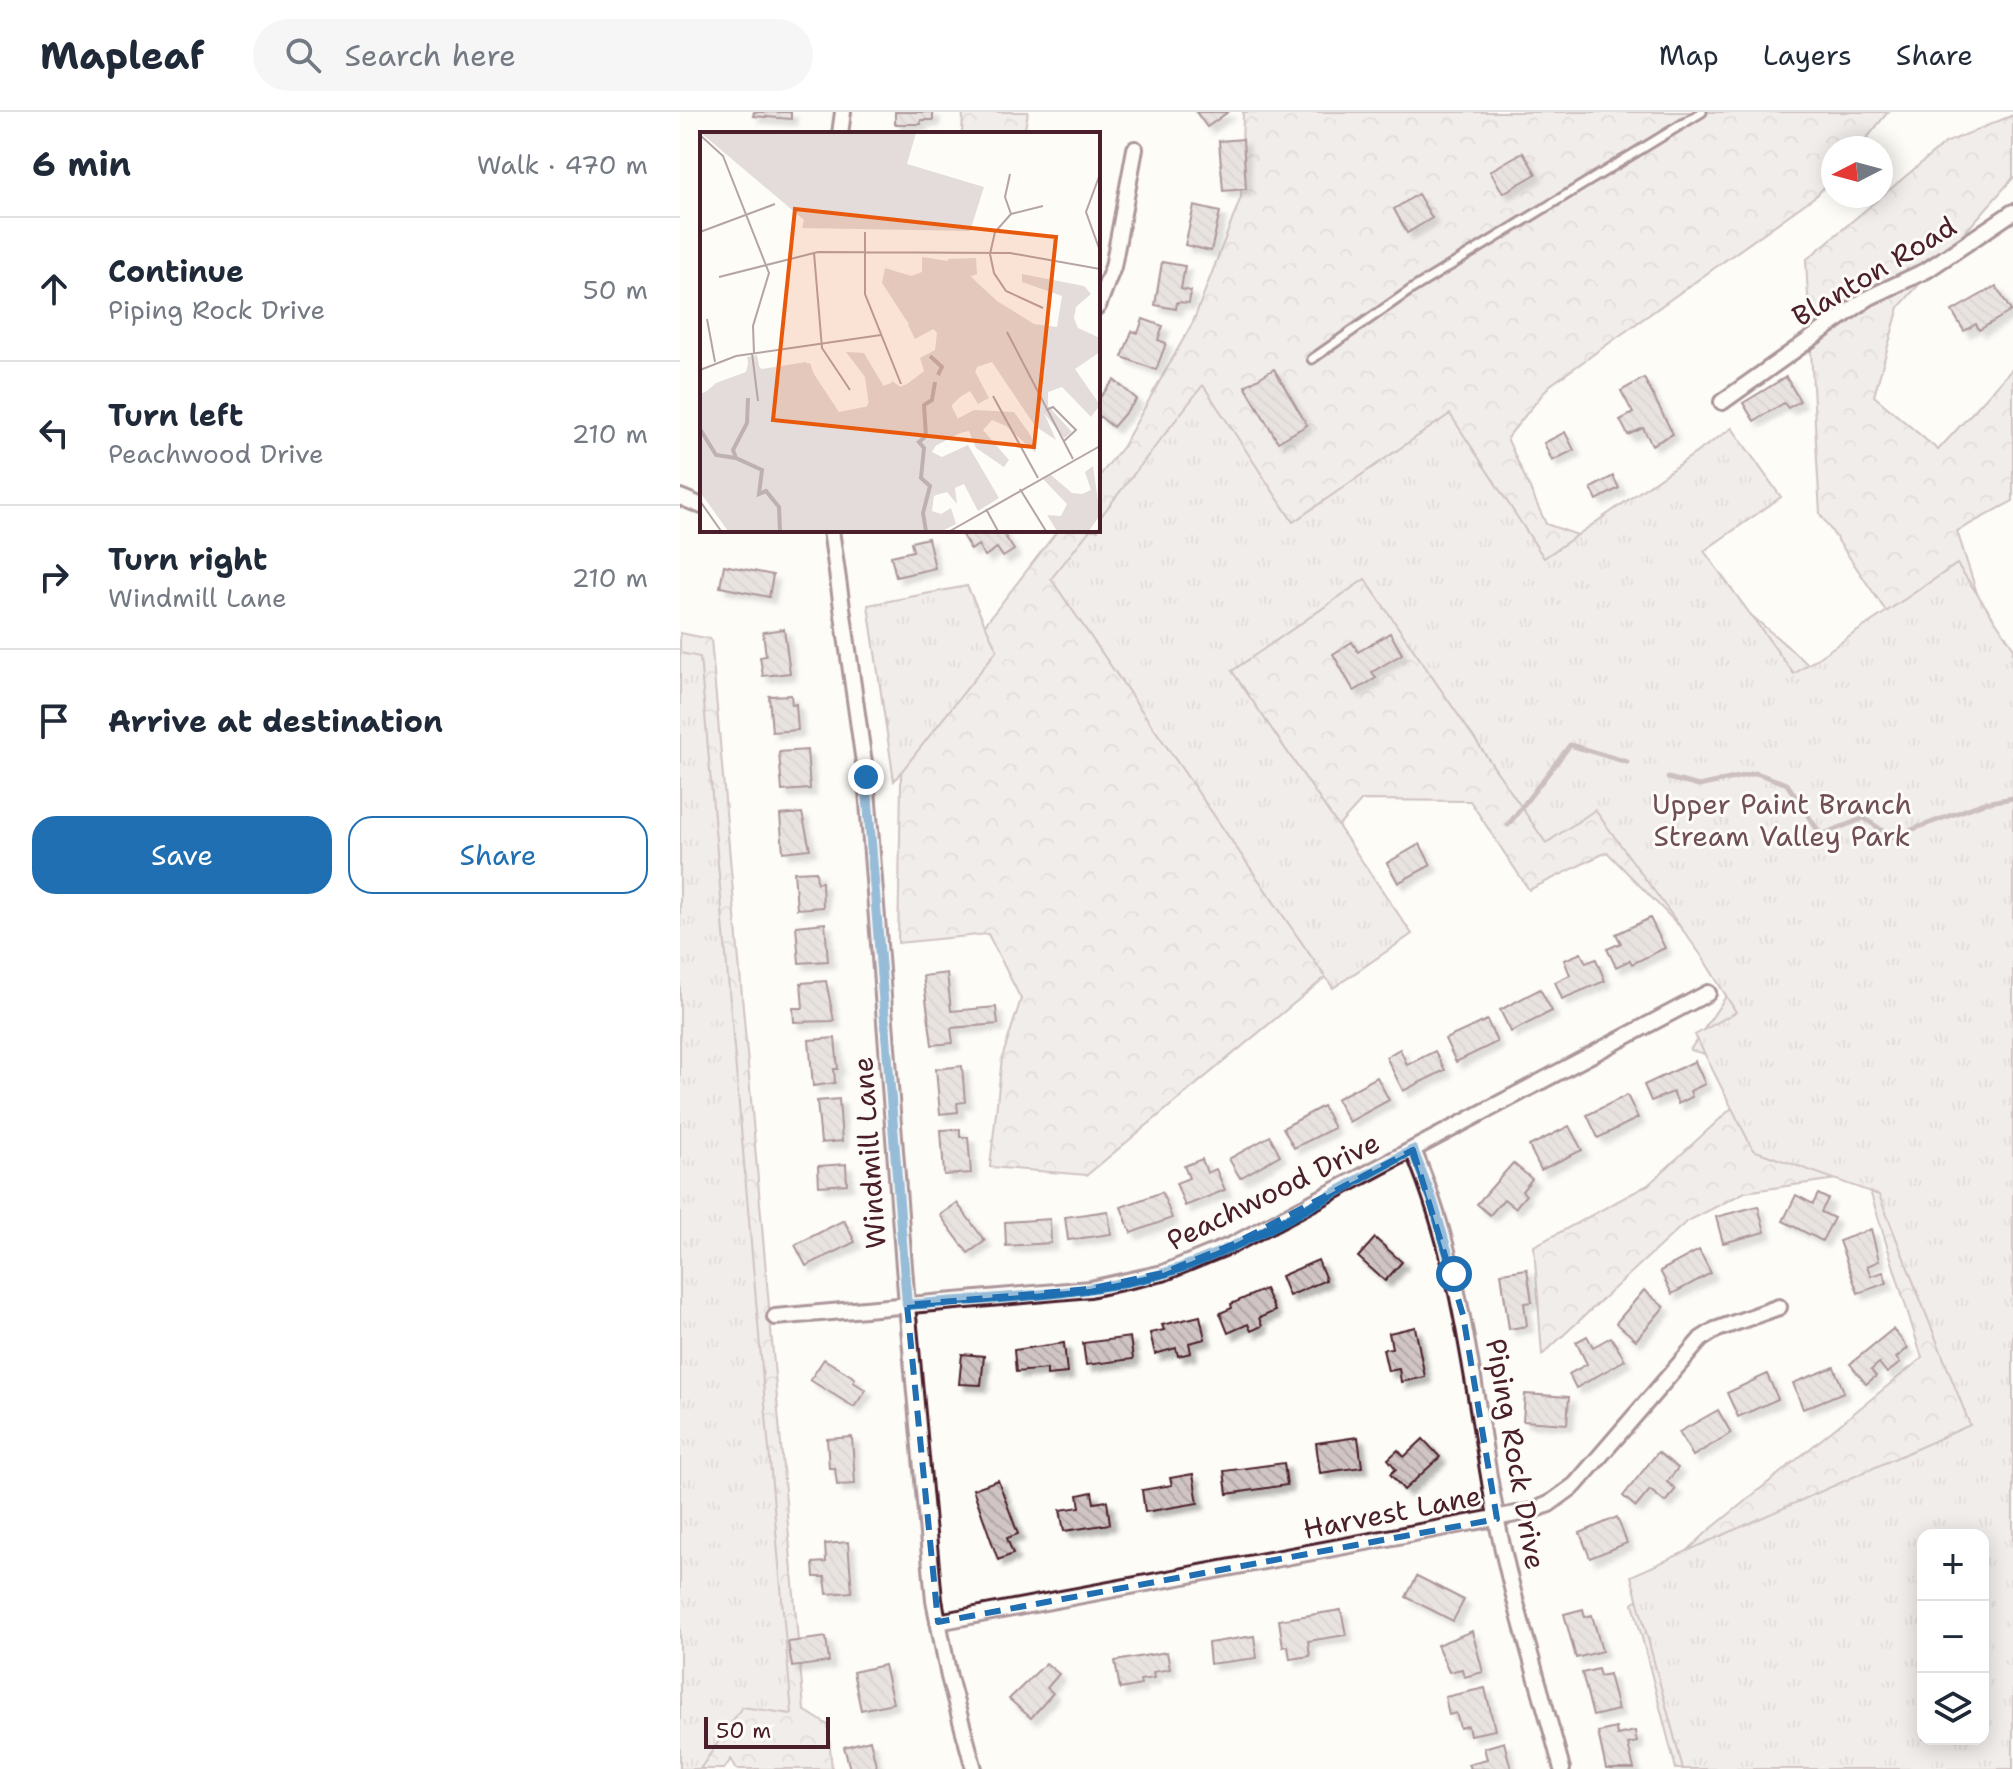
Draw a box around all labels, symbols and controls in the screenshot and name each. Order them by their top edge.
search box [253,19,813,91]
text: Mapleaf [40,30,205,81]
icon: search [281,33,325,77]
text: Search here [345,35,516,76]
text: Map [1659,36,1719,74]
text: Layers [1763,36,1852,74]
text: Share [1896,36,1973,74]
inset map [700,132,1100,532]
north arrow [1821,136,1893,208]
text: 6 min [32,141,131,187]
text: Walk · 470 m [477,147,648,182]
street label: Blanton Road [1785,207,1963,335]
text: Continue [108,251,244,292]
icon: ahead [32,267,76,311]
text: 50 m [583,272,648,307]
text: Piping Rock Drive [108,292,325,327]
text: Turn left [108,395,243,436]
icon: left [32,411,76,455]
text: 210 m [571,416,648,451]
text: Peachwood Drive [108,436,324,471]
text: Turn right [108,539,267,580]
icon: right [32,555,76,599]
text: 210 m [571,560,648,595]
text: Windmill Lane [108,580,287,615]
icon: arrive [32,699,76,743]
text: Arrive at destination [108,701,443,742]
route end [848,759,884,795]
park label: Upper Paint Branch Stream Valley Park [1652,785,1912,855]
button: Save [32,816,332,894]
button: Share [348,816,648,894]
street label: Windmill Lane [843,1056,895,1250]
street label: Peachwood Drive [1160,1123,1386,1259]
route start [1436,1256,1472,1292]
street label: Piping Rock Drive [1477,1336,1555,1572]
street label: Harvest Lane [1300,1476,1484,1548]
map controls [1917,1529,1989,1745]
button: + [1917,1529,1989,1601]
button: − [1917,1601,1989,1673]
button: layers [1917,1673,1989,1745]
scale bar [704,1713,830,1749]
text: 50 m [716,1716,771,1745]

